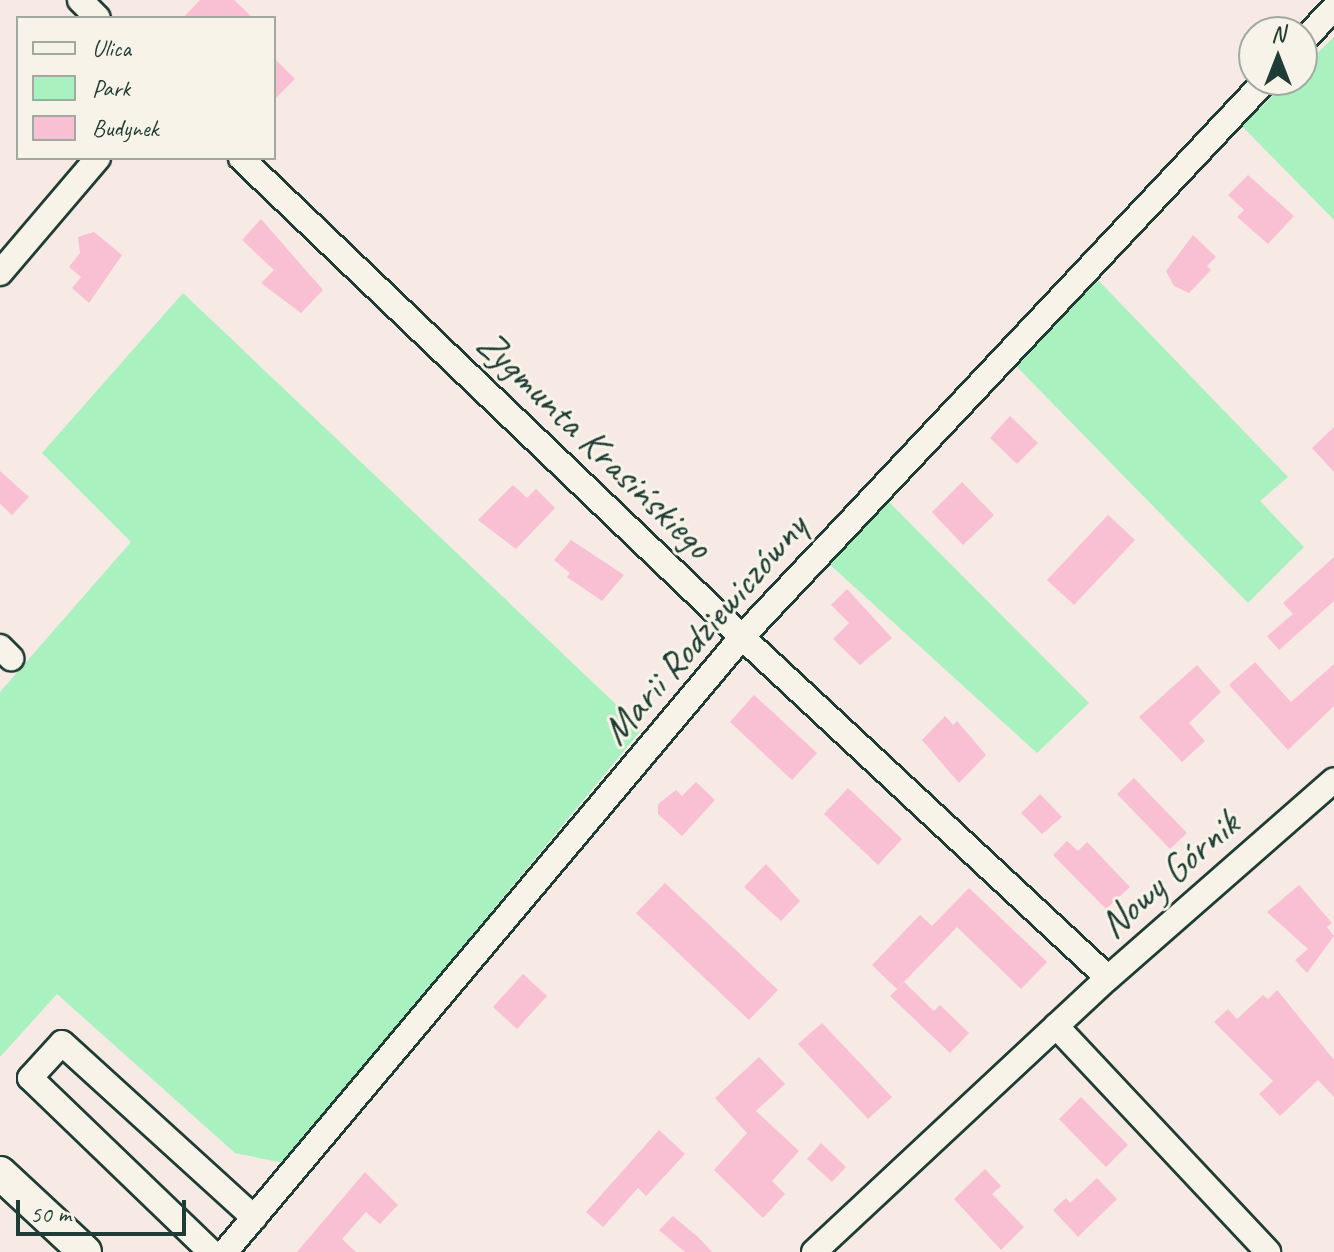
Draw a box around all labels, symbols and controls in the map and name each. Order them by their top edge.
legend [16,16,276,160]
north arrow [1238,16,1318,96]
text: N [1271,20,1285,48]
text: Ulica [92,33,131,63]
text: Park [92,73,130,103]
text: Budynek [92,113,158,143]
street label: Zygmunta Krasińskiego [467,319,723,569]
street label: Marii Rodziewiczówny [591,504,817,754]
street label: Nowy Górnik [1089,800,1249,948]
scale bar [20,1184,190,1234]
text: 50 m [30,1199,71,1229]

